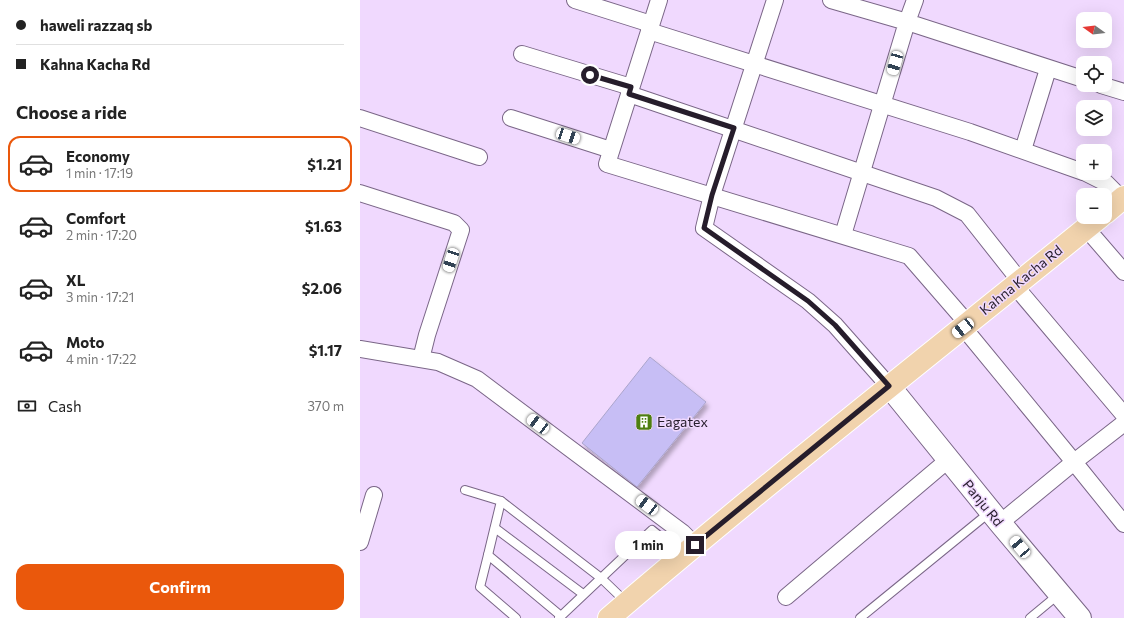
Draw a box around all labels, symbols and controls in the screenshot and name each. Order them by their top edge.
north arrow [1076,12,1112,48]
map controls [1076,12,1112,224]
text: haweli razzaq sb [40,16,152,34]
car [886,50,904,76]
text: Kahna Kacha Rd [40,55,150,73]
button: locate [1076,56,1112,92]
route start [581,66,599,84]
button: layers [1076,100,1112,136]
text: Choose a ride [16,101,127,123]
car [555,127,581,145]
button: + [1076,144,1112,180]
icon: car [18,146,54,182]
text: Economy [66,147,130,165]
text: $1.21 [307,155,342,173]
text: 1 min · 17:19 [66,165,133,181]
button: − [1076,188,1112,224]
icon: car [18,208,54,244]
text: Comfort [66,209,126,227]
text: $1.63 [305,217,342,235]
text: 2 min · 17:20 [66,227,137,243]
street label: Kahna Kacha Rd [976,241,1065,318]
car [442,247,460,273]
icon: car [18,270,54,306]
text: XL [66,271,85,289]
text: $2.06 [302,279,342,297]
text: 3 min · 17:21 [66,289,134,305]
car [950,316,976,340]
icon: car [18,332,54,368]
text: Moto [66,333,105,351]
text: $1.17 [309,341,342,359]
text: 4 min · 17:22 [66,351,136,367]
icon: cash [16,395,38,417]
text: Cash [48,397,82,415]
text: 370 m [307,398,344,414]
car [525,412,551,436]
building icon: Eagatex [634,412,654,432]
place label: Eagatex [657,413,708,430]
street label: Panju Rd [959,476,1007,529]
car [634,493,660,517]
callout: 1 min [615,531,681,559]
car [1008,534,1032,560]
route end [686,536,704,554]
text: 1 min [633,537,663,553]
button: Confirm [16,564,344,610]

